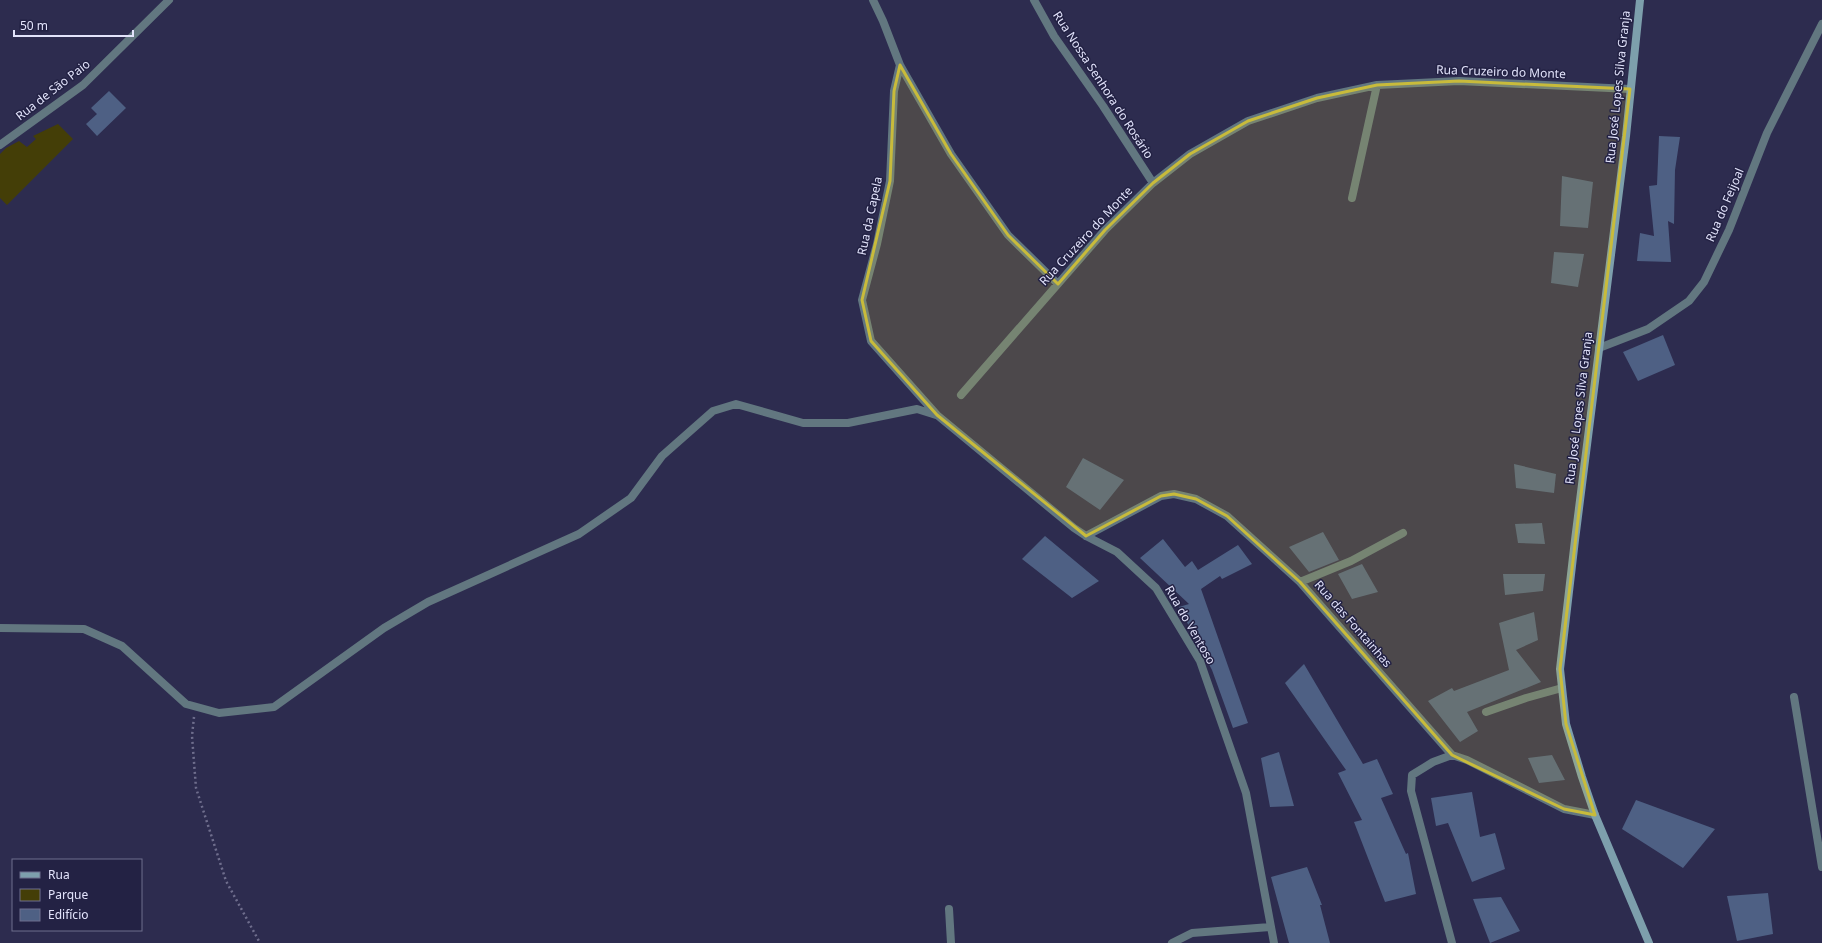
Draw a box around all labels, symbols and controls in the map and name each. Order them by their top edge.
street label: Rua Nossa Senhora do Rosário [1049,8,1158,162]
street label: Rua José Lopes Silva Granja [1601,10,1634,164]
scale bar [14,12,133,38]
text: 50 m [20,17,48,34]
street label: Rua de São Paio [12,55,93,124]
street label: Rua Cruzeiro do Monte [1436,61,1566,82]
street label: Rua do Feijoal [1701,165,1748,244]
street label: Rua da Capela [853,175,886,257]
street label: Rua Cruzeiro do Monte [1035,182,1136,289]
street label: Rua José Lopes Silva Granja [1561,331,1596,485]
street label: Rua das Fontainhas [1311,577,1396,671]
street label: Rua do Ventoso [1161,582,1220,667]
legend [12,859,142,931]
text: Rua [48,866,70,883]
text: Parque [48,886,89,903]
text: Edifício [48,906,89,923]

